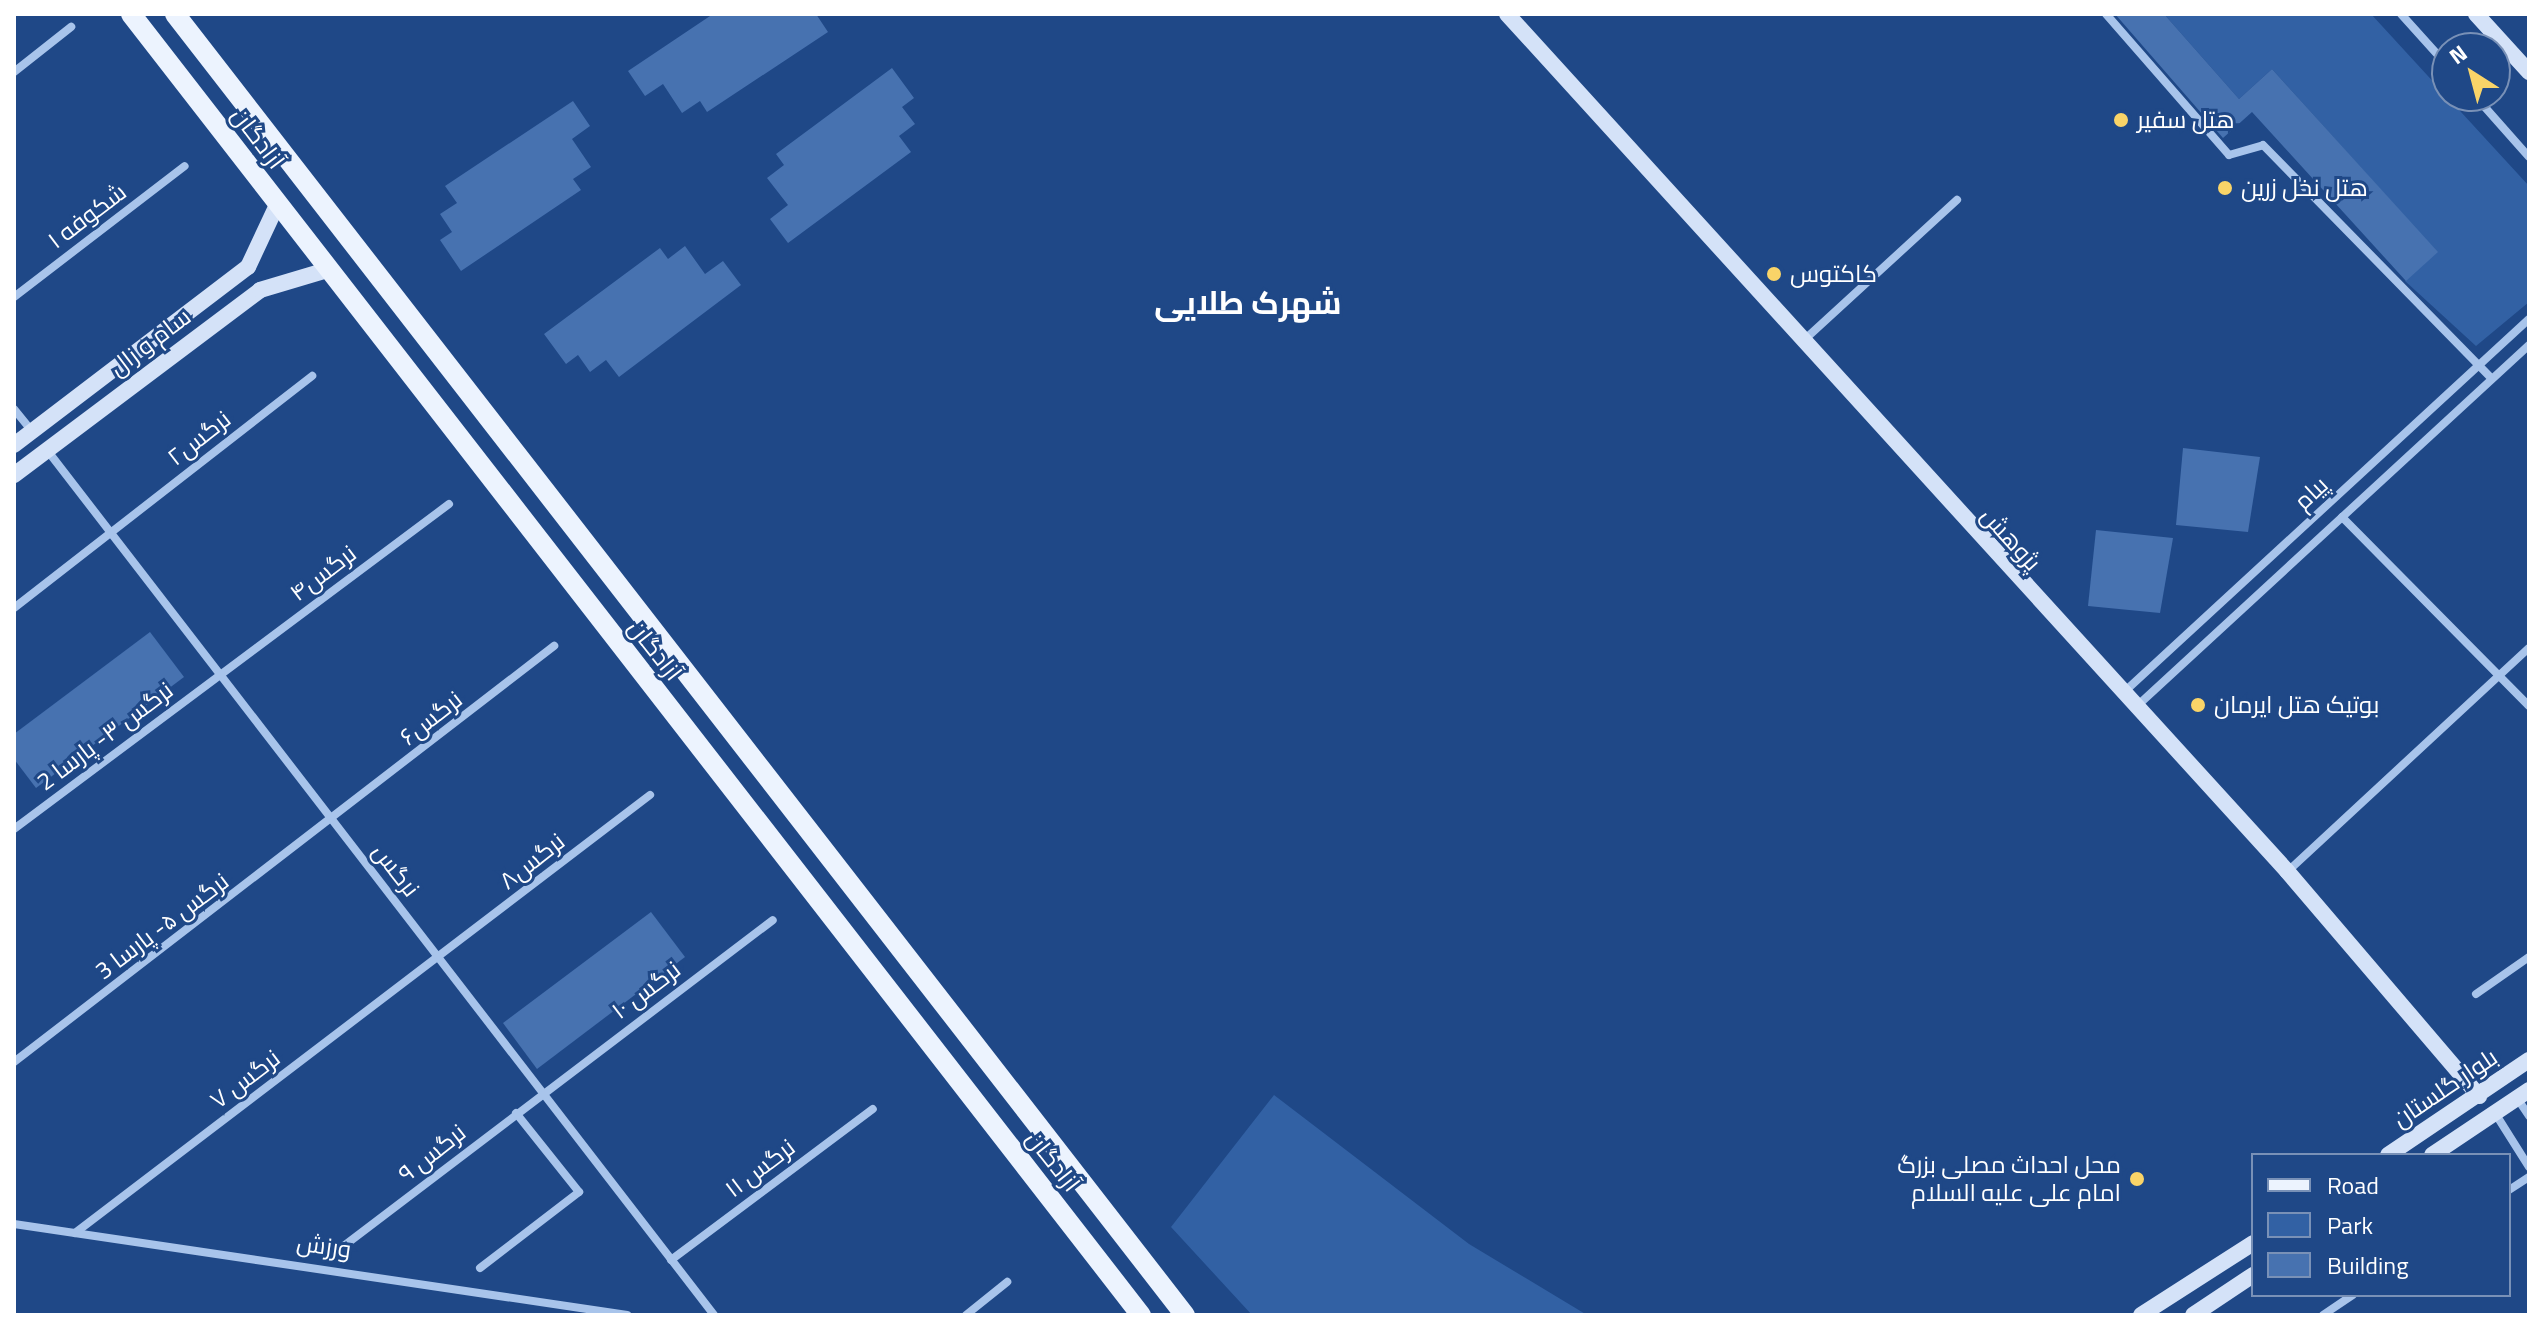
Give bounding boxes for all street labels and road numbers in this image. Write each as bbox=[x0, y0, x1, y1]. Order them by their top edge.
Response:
street label: آزادگان bbox=[225, 101, 291, 175]
street label: شکوفه ۱ bbox=[42, 177, 132, 255]
street label: سام و زال bbox=[104, 302, 196, 382]
street label: نرگس۲ bbox=[162, 404, 236, 472]
street label: پیام bbox=[2288, 470, 2334, 516]
street label: پژوهش bbox=[1975, 501, 2047, 577]
street label: نرگس۴ bbox=[284, 539, 362, 607]
street label: آزادگان bbox=[622, 614, 688, 686]
street label: نرگس ۳- پارسا 2 bbox=[31, 676, 179, 796]
street label: نرگس۶ bbox=[394, 685, 468, 751]
street label: نرگس۸ bbox=[494, 827, 570, 895]
street label: نرگس bbox=[366, 838, 426, 902]
street label: نرگس ۵- پارسا 3 bbox=[90, 867, 234, 985]
street label: نرگس ۱۰ bbox=[606, 955, 686, 1025]
street label: نرگس ۷ bbox=[204, 1043, 286, 1115]
street label: بلوار گلستان bbox=[2387, 1043, 2503, 1133]
street label: نرگس ۹ bbox=[393, 1118, 471, 1188]
street label: آزادگان bbox=[1020, 1125, 1086, 1197]
street label: نرگس ۱۱ bbox=[719, 1132, 801, 1204]
street label: ورزش bbox=[295, 1228, 353, 1264]

